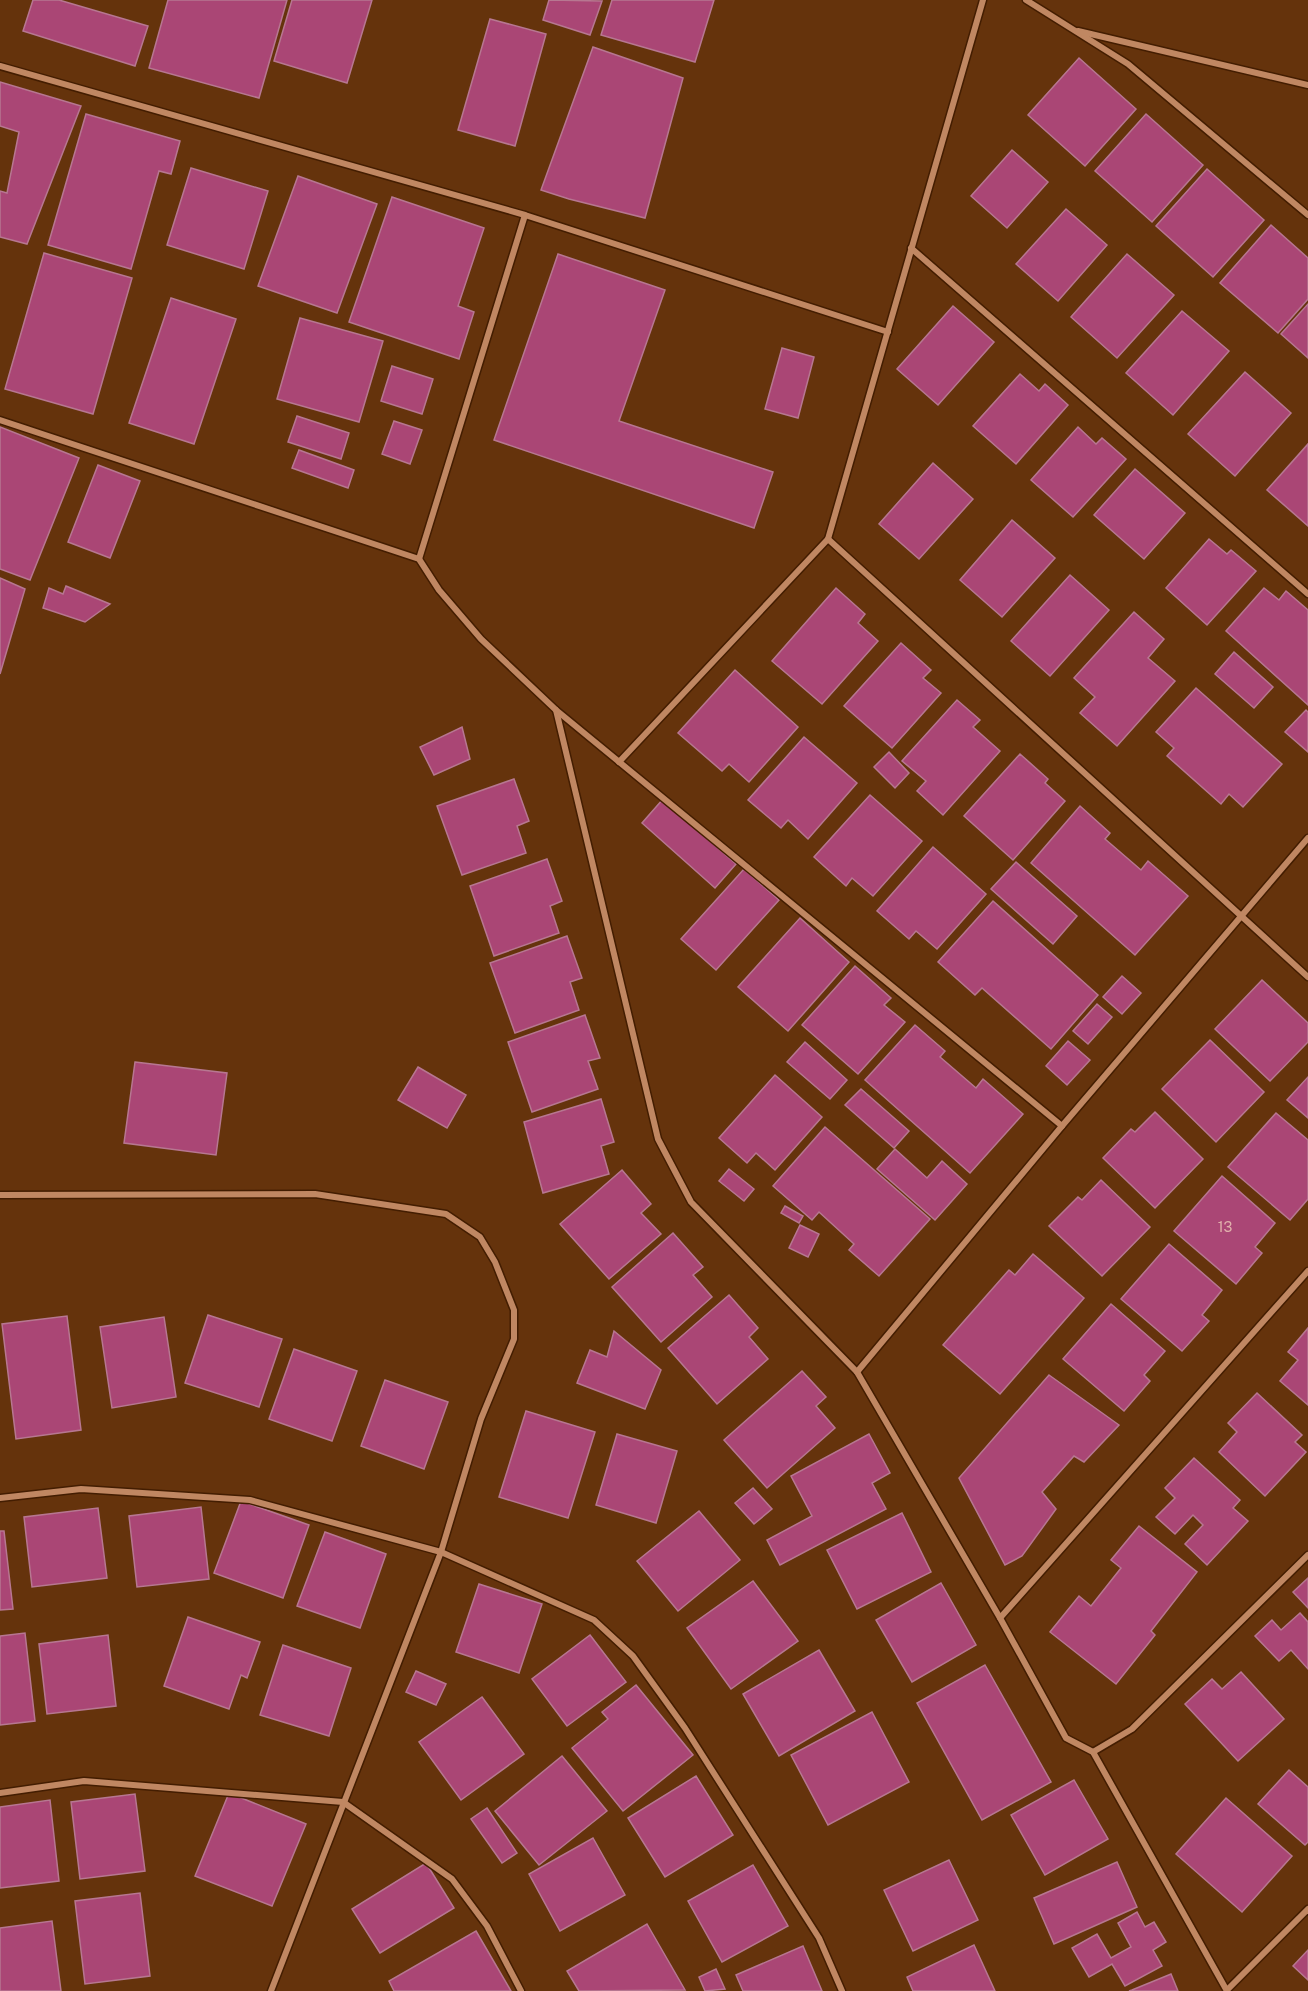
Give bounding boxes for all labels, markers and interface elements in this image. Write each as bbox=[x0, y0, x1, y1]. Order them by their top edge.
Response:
house number: 13 bbox=[1218, 1219, 1232, 1235]

